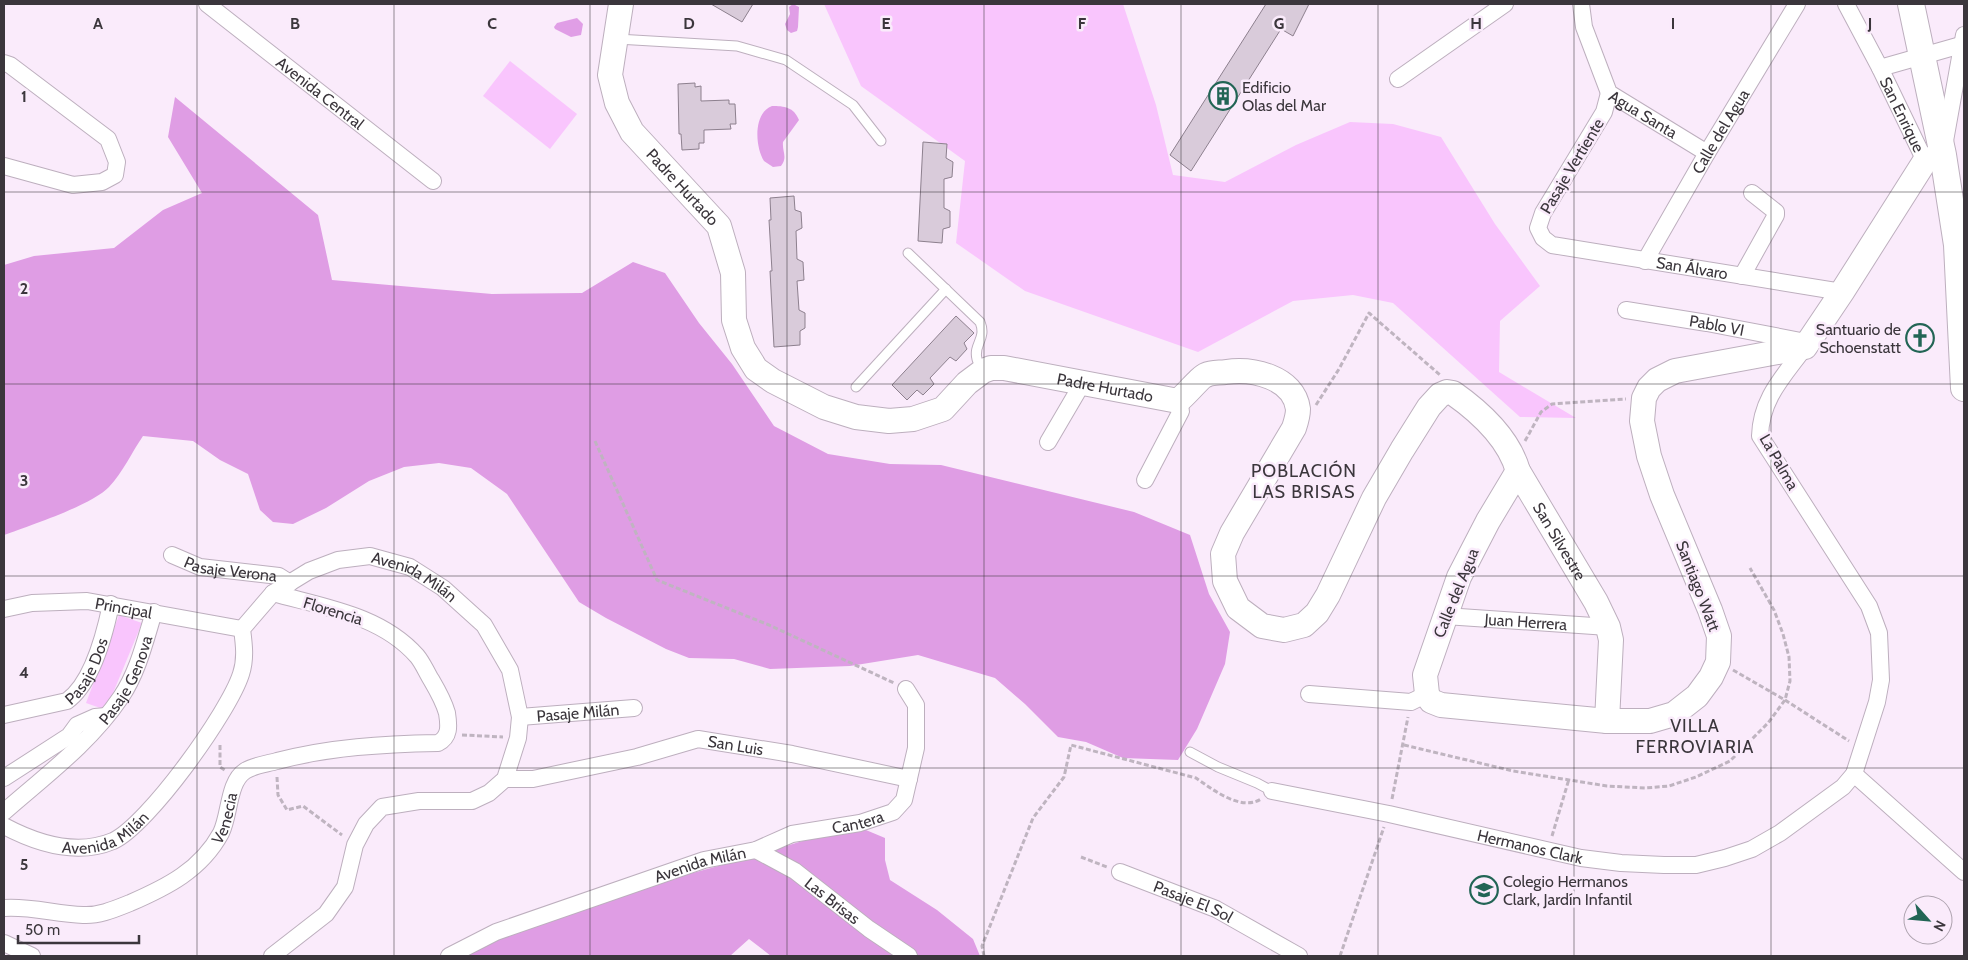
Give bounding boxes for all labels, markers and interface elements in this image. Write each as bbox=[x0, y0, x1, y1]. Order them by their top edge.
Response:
text: A bbox=[93, 14, 103, 33]
text: B bbox=[290, 14, 300, 33]
text: C bbox=[487, 14, 497, 33]
text: D bbox=[683, 14, 695, 33]
text: E bbox=[881, 14, 891, 33]
text: F bbox=[1078, 14, 1087, 33]
text: G bbox=[1274, 14, 1284, 33]
text: H bbox=[1470, 14, 1482, 33]
text: I bbox=[1671, 14, 1675, 33]
text: J bbox=[1867, 14, 1872, 33]
street label: Avenida Central bbox=[273, 53, 368, 133]
street label: San Enrique bbox=[1876, 74, 1929, 155]
place label: Edificio Olas del Mar bbox=[1242, 78, 1327, 115]
building icon: Edificio Olas del Mar bbox=[1208, 81, 1238, 111]
street label: Calle del Agua bbox=[1688, 85, 1753, 177]
street label: Agua Santa bbox=[1606, 86, 1681, 142]
text: 1 bbox=[21, 87, 27, 106]
street label: Pasaje Vertiente bbox=[1536, 115, 1608, 217]
street label: Padre Hurtado bbox=[643, 145, 723, 229]
street label: San Álvaro bbox=[1655, 253, 1729, 283]
text: 2 bbox=[20, 279, 28, 298]
street label: Pablo VI bbox=[1688, 311, 1746, 339]
place label: Santuario de Schoenstatt bbox=[1816, 320, 1902, 357]
church icon: Santuario de Schoenstatt bbox=[1905, 323, 1935, 353]
street label: Padre Hurtado bbox=[1055, 369, 1155, 406]
street label: La Palma bbox=[1755, 431, 1803, 494]
district label: POBLACIÓN LAS BRISAS bbox=[1251, 460, 1357, 503]
text: 3 bbox=[20, 471, 28, 490]
street label: San Silvestre bbox=[1529, 499, 1590, 583]
street label: Santiago Watt bbox=[1672, 538, 1724, 635]
street label: Calle del Agua bbox=[1429, 545, 1483, 641]
street label: Avenida Milán bbox=[369, 547, 461, 606]
street label: Pasaje Verona bbox=[181, 552, 278, 585]
street label: Principal bbox=[94, 593, 154, 622]
street label: Florencia bbox=[301, 593, 365, 629]
street label: Juan Herrera bbox=[1483, 609, 1568, 634]
street label: Pasaje Genova bbox=[95, 633, 156, 728]
street label: Pasaje Dos bbox=[61, 635, 112, 708]
text: 4 bbox=[19, 663, 29, 682]
street label: Pasaje Milán bbox=[536, 700, 620, 725]
district label: VILLA FERROVIARIA bbox=[1636, 715, 1754, 758]
street label: San Luis bbox=[707, 731, 765, 759]
street label: Venecia bbox=[207, 790, 241, 847]
street label: Cantera bbox=[830, 806, 886, 837]
street label: Avenida Milán bbox=[61, 807, 152, 857]
street label: Hermanos Clark bbox=[1476, 825, 1585, 868]
street label: Avenida Milán bbox=[652, 843, 747, 886]
text: 5 bbox=[20, 855, 28, 874]
place label: Colegio Hermanos Clark, Jardín Infantil bbox=[1503, 872, 1632, 909]
street label: Las Brisas bbox=[801, 873, 864, 928]
school or university icon: Colegio Hermanos Clark, Jardín Infantil bbox=[1469, 875, 1499, 905]
street label: Pasaje El Sol bbox=[1151, 876, 1237, 926]
north arrow bbox=[1903, 895, 1953, 945]
scale bar bbox=[18, 912, 139, 944]
text: N bbox=[1929, 917, 1950, 934]
text: 50 m bbox=[25, 921, 60, 939]

